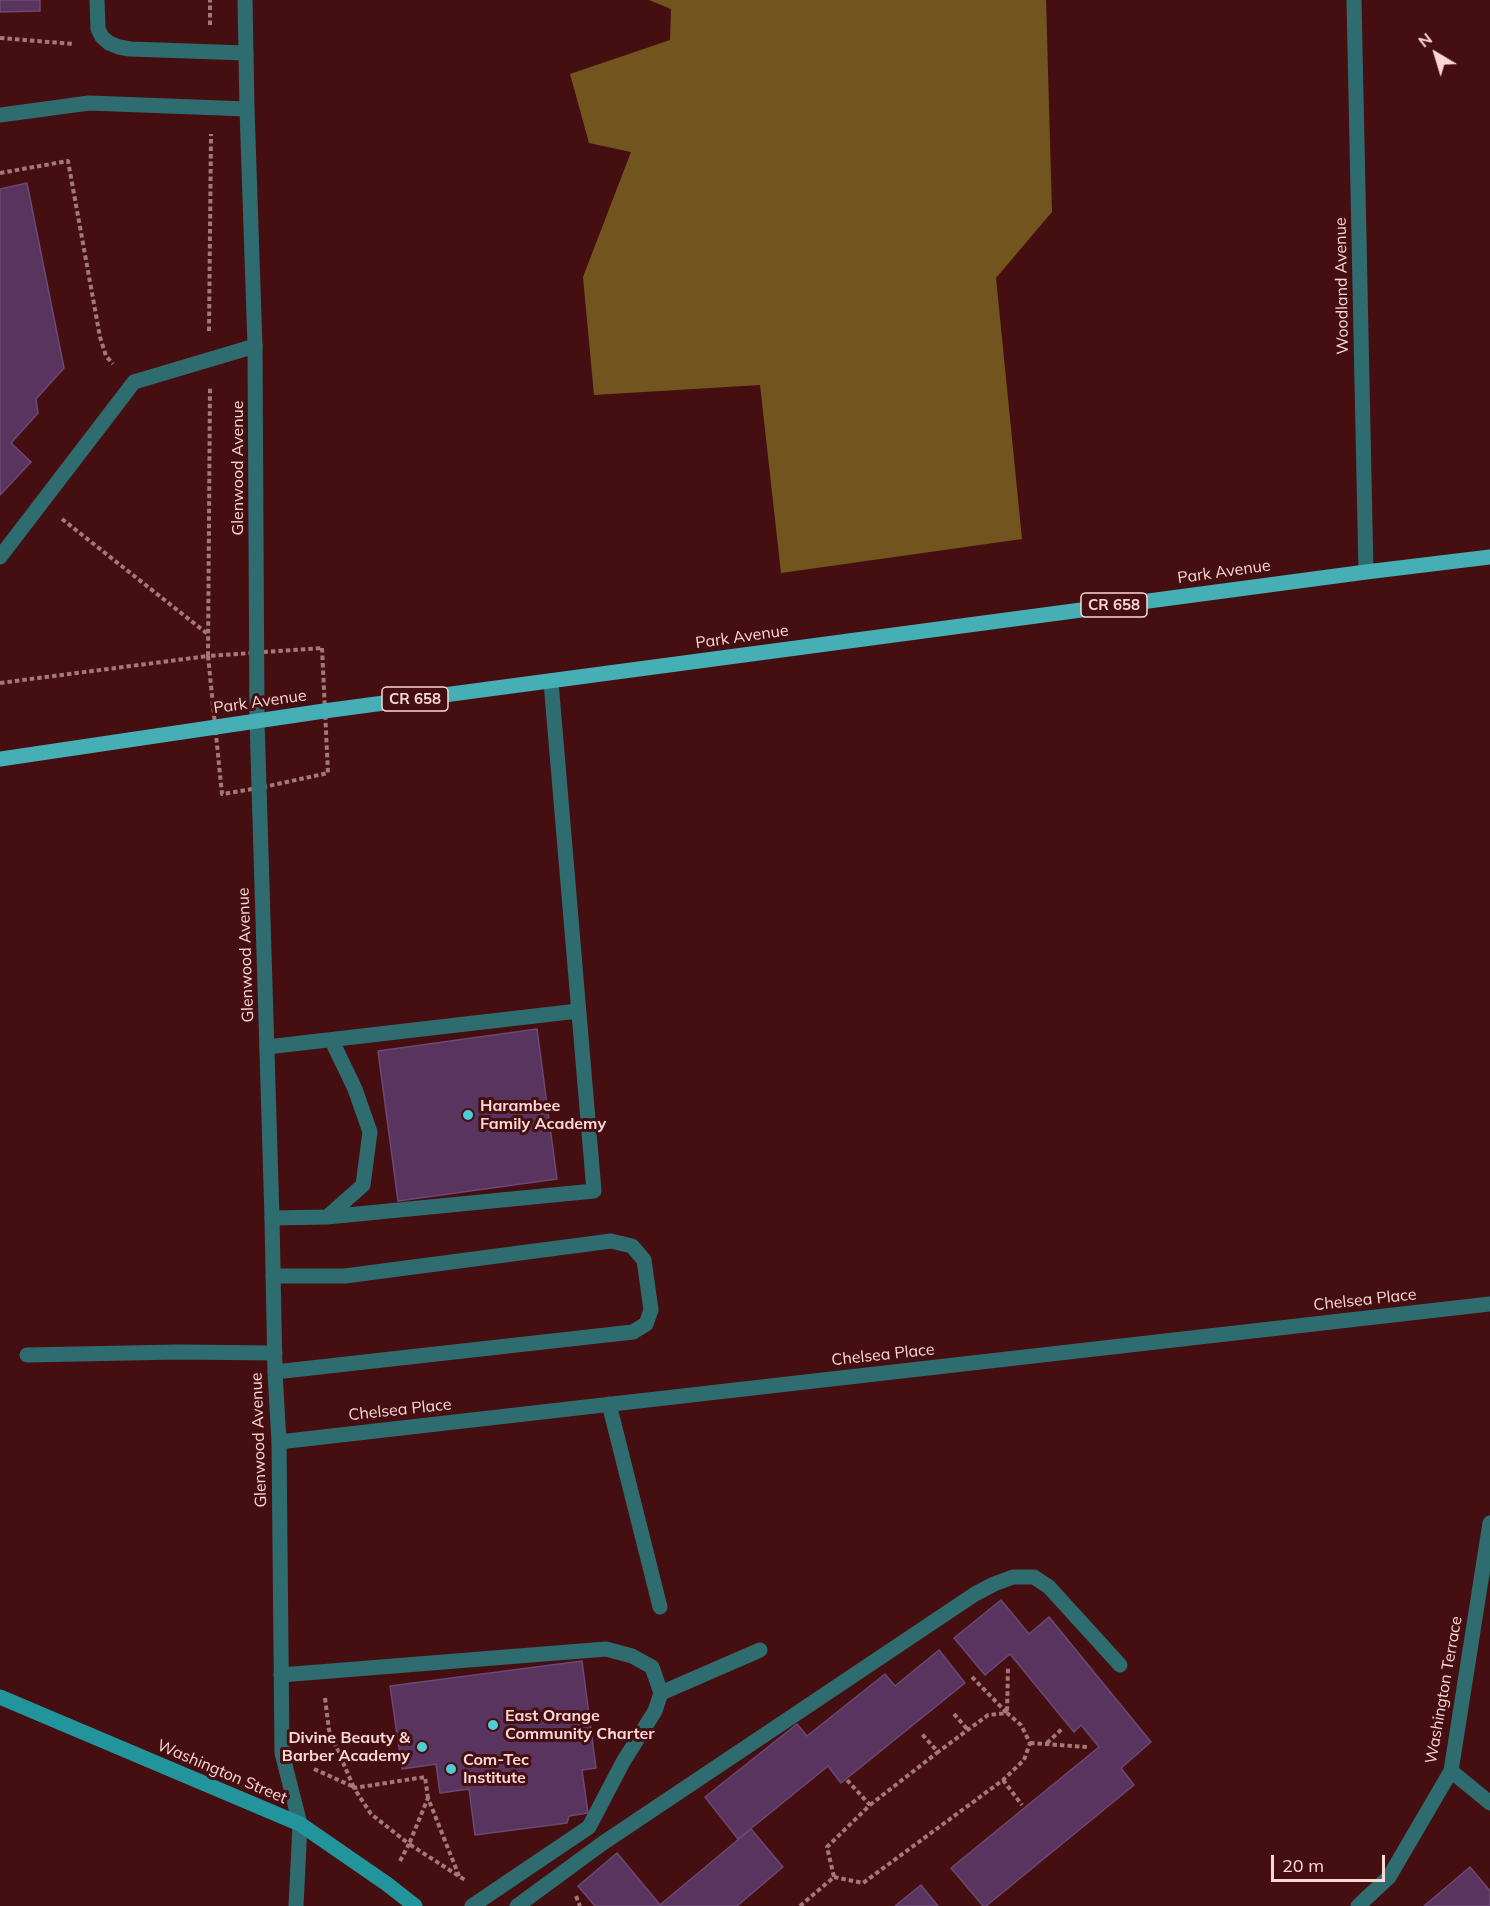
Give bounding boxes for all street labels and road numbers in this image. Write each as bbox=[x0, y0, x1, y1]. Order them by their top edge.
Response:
street label: Woodland Avenue bbox=[1331, 217, 1353, 355]
street label: Glenwood Avenue bbox=[228, 400, 248, 536]
street label: Park Avenue bbox=[1176, 556, 1272, 588]
road number: CR 658 bbox=[1081, 593, 1147, 617]
street label: Park Avenue bbox=[694, 621, 790, 653]
street label: Park Avenue bbox=[212, 686, 308, 718]
road number: CR 658 bbox=[382, 687, 448, 711]
street label: Glenwood Avenue bbox=[234, 887, 258, 1023]
street label: Chelsea Place bbox=[1313, 1285, 1417, 1315]
street label: Chelsea Place bbox=[831, 1340, 935, 1370]
street label: Glenwood Avenue bbox=[247, 1372, 271, 1508]
street label: Chelsea Place bbox=[348, 1395, 452, 1425]
street label: Washington Terrace bbox=[1422, 1615, 1466, 1765]
street label: Washington Street bbox=[154, 1736, 290, 1808]

